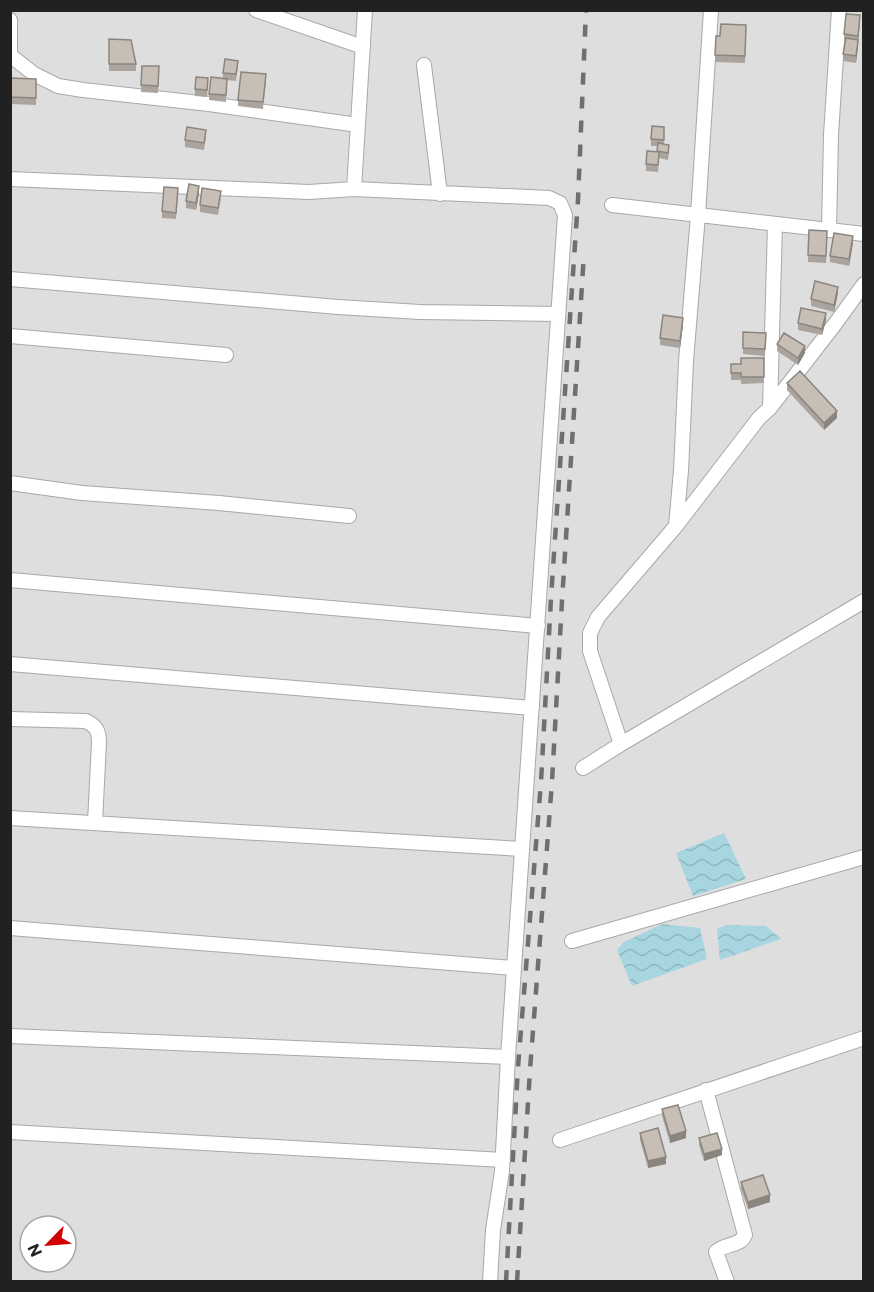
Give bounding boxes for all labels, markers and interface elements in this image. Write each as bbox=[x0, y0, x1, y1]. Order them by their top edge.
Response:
north arrow bbox=[18, 1214, 78, 1274]
text: N bbox=[23, 1241, 45, 1260]

